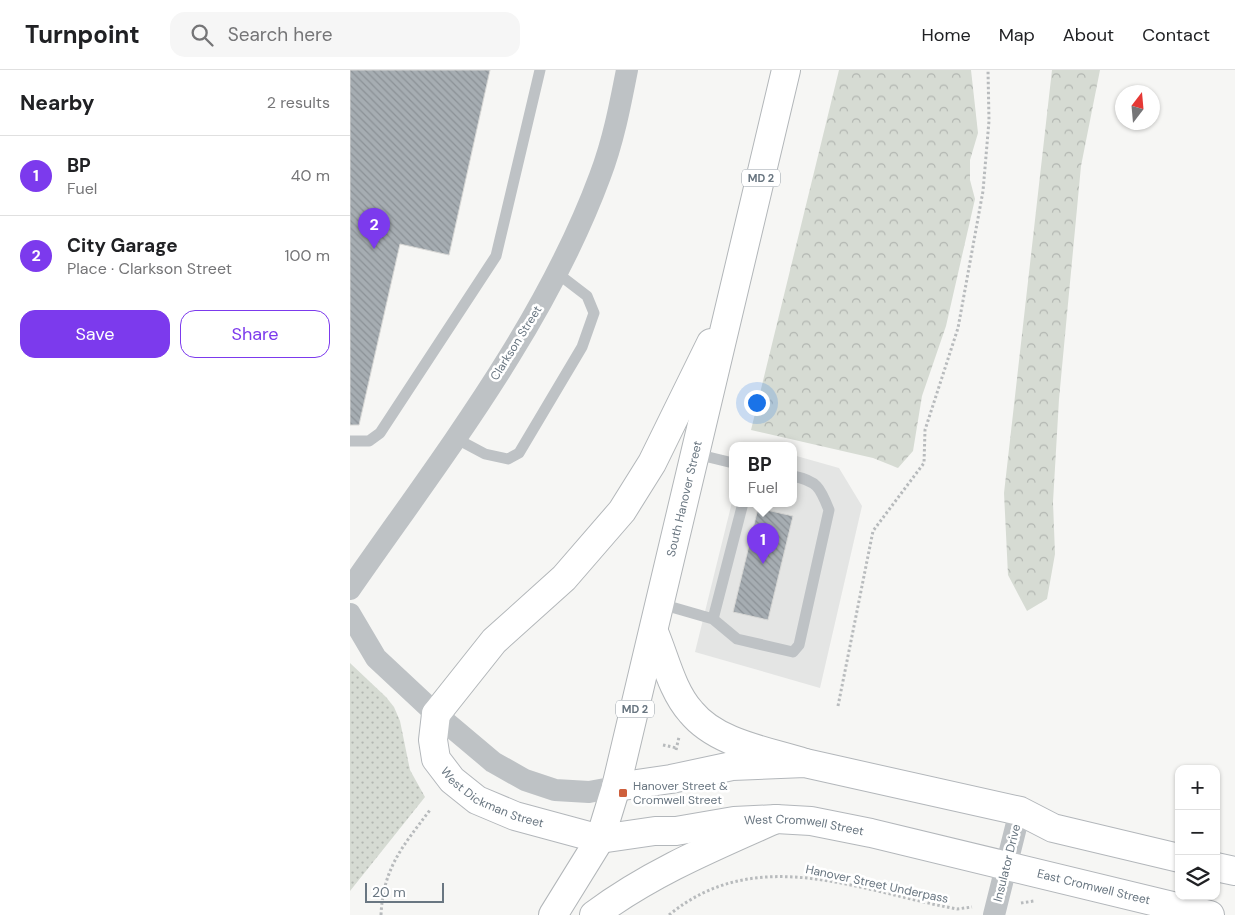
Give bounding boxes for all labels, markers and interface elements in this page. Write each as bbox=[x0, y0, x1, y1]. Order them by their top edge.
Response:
search box bbox=[170, 12, 520, 57]
text: Turnpoint bbox=[25, 19, 140, 50]
icon: search bbox=[188, 21, 216, 49]
text: Search here bbox=[228, 22, 333, 47]
text: Home bbox=[921, 23, 971, 47]
text: Map bbox=[999, 23, 1035, 47]
text: About bbox=[1063, 23, 1114, 47]
text: Contact bbox=[1142, 23, 1210, 47]
north arrow bbox=[1115, 85, 1160, 130]
text: Nearby bbox=[20, 89, 94, 117]
text: 2 results bbox=[267, 92, 330, 113]
text: BP bbox=[67, 153, 91, 178]
text: 1 bbox=[33, 165, 39, 186]
text: 40 m bbox=[291, 165, 330, 186]
road number: MD 2 bbox=[742, 170, 780, 186]
text: Fuel bbox=[67, 178, 97, 199]
pin: 2 bbox=[358, 208, 390, 249]
text: City Garage bbox=[67, 233, 178, 258]
text: 2 bbox=[31, 245, 41, 266]
text: 100 m bbox=[285, 245, 330, 266]
text: Place · Clarkson Street bbox=[67, 258, 232, 279]
street label: Clarkson Street bbox=[487, 302, 546, 383]
button: Save bbox=[20, 310, 170, 358]
button: Share bbox=[180, 310, 330, 358]
your location bbox=[744, 390, 770, 416]
street label: South Hanover Street bbox=[663, 439, 706, 558]
popup bbox=[729, 442, 797, 507]
text: BP bbox=[748, 452, 772, 477]
text: Fuel bbox=[748, 477, 778, 498]
pin: 1 bbox=[747, 523, 779, 564]
road number: MD 2 bbox=[616, 700, 654, 718]
street label: West Dickman Street bbox=[437, 764, 546, 831]
map controls bbox=[1175, 765, 1220, 900]
button: + bbox=[1175, 765, 1220, 810]
place label: Hanover Street & Cromwell Street bbox=[633, 778, 728, 808]
marker: Hanover Street & Cromwell Street bbox=[617, 787, 629, 799]
button: − bbox=[1175, 810, 1220, 855]
street label: West Cromwell Street bbox=[744, 811, 865, 839]
street label: Insulator Drive bbox=[990, 822, 1024, 903]
button: layers bbox=[1175, 855, 1220, 900]
street label: Hanover Street Underpass bbox=[804, 861, 950, 907]
street label: East Cromwell Street bbox=[1035, 865, 1152, 908]
scale bar bbox=[365, 880, 444, 903]
text: 20 m bbox=[372, 883, 406, 901]

